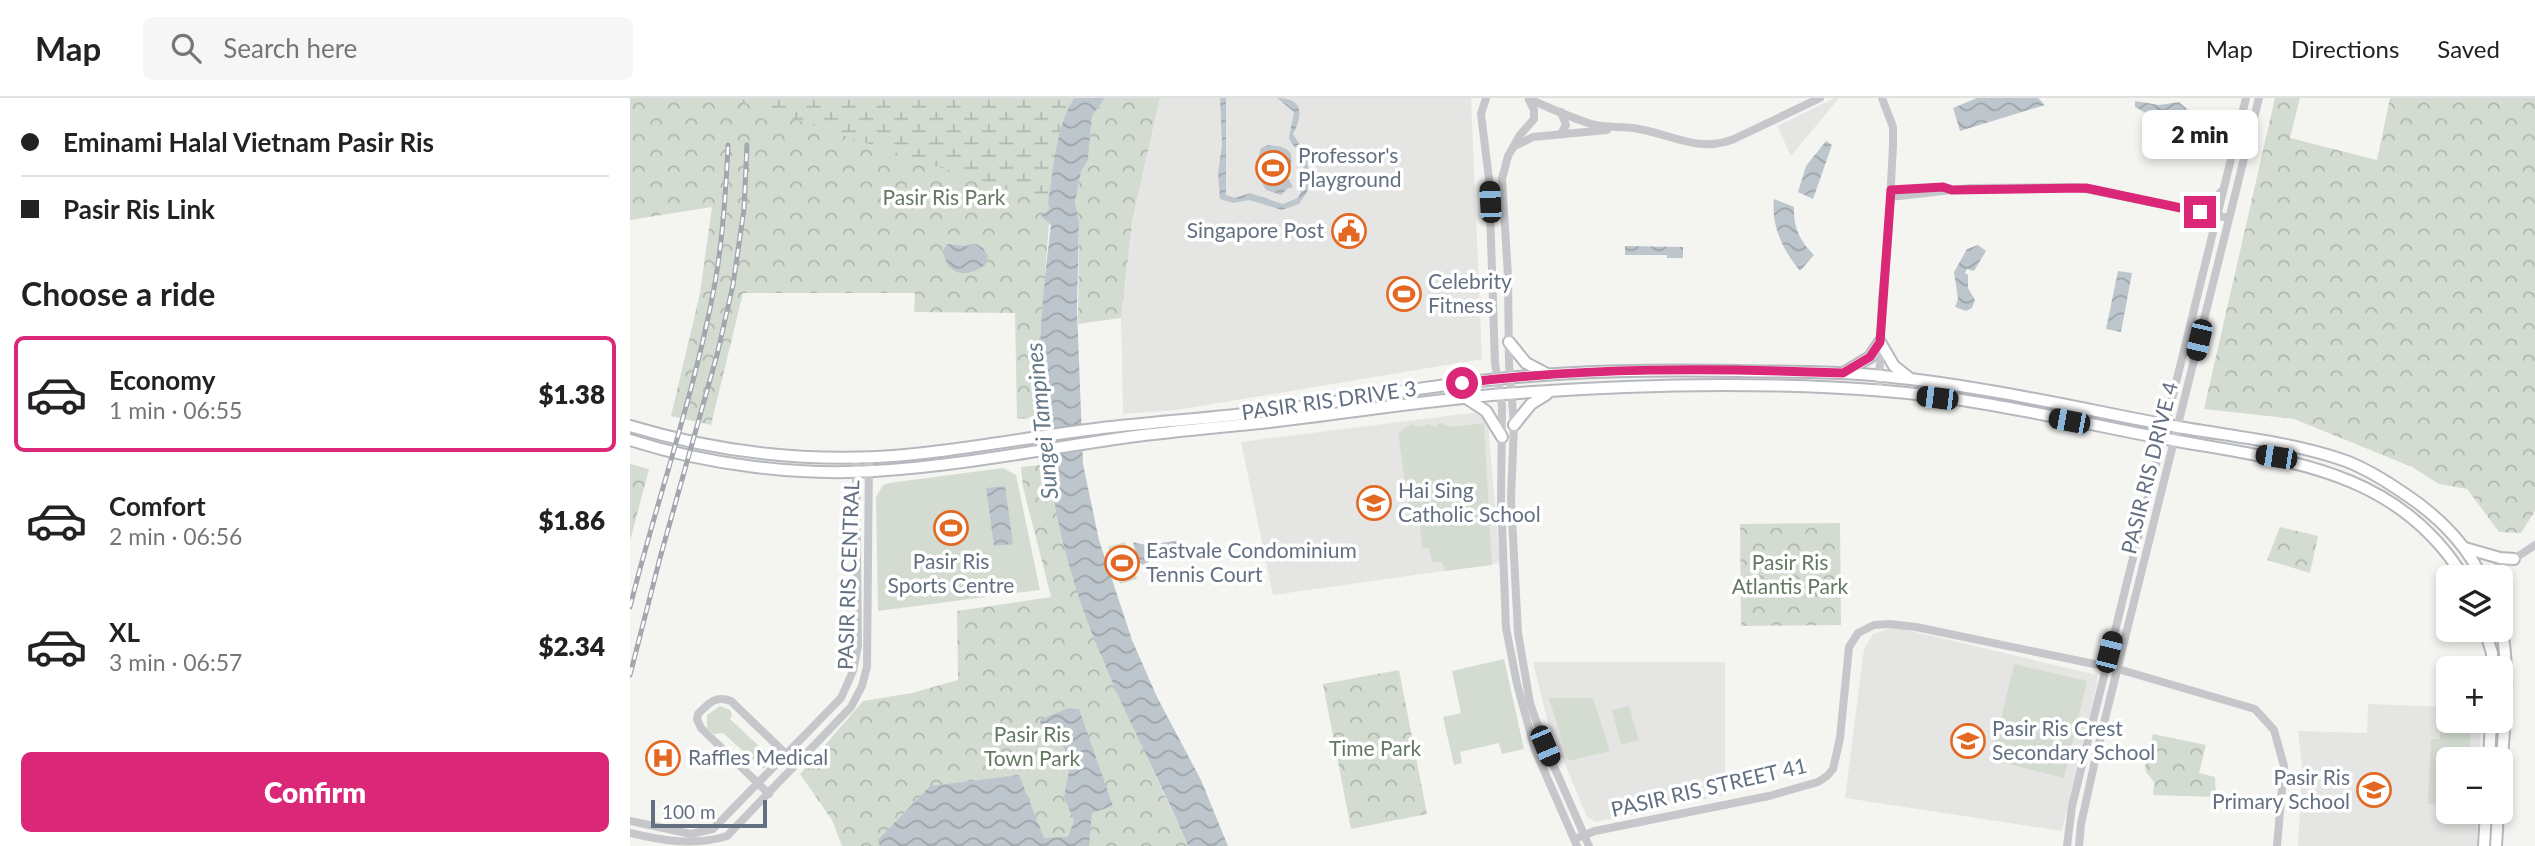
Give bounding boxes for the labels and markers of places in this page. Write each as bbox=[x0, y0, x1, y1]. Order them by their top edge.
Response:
place label: Professor's Playground bbox=[1298, 142, 1402, 191]
sports icon: Professor's Playground bbox=[1254, 149, 1292, 187]
public building icon: Singapore Post bbox=[1330, 212, 1368, 250]
place label: Singapore Post bbox=[1187, 217, 1324, 242]
place label: Celebrity Fitness bbox=[1428, 268, 1512, 317]
sports icon: Celebrity Fitness bbox=[1385, 275, 1423, 313]
place label: Hai Sing Catholic School bbox=[1398, 477, 1541, 526]
school or university icon: Hai Sing Catholic School bbox=[1355, 484, 1393, 522]
sports icon: Pasir Ris Sports Centre bbox=[932, 509, 970, 547]
place label: Eastvale Condominium Tennis Court bbox=[1146, 537, 1357, 586]
sports icon: Eastvale Condominium Tennis Court bbox=[1103, 544, 1141, 582]
place label: Pasir Ris Sports Centre bbox=[888, 548, 1014, 597]
place label: Pasir Ris Crest Secondary School bbox=[1992, 715, 2155, 764]
school or university icon: Pasir Ris Crest Secondary School bbox=[1949, 722, 1987, 760]
hospital icon: Raffles Medical bbox=[644, 739, 682, 777]
place label: Raffles Medical bbox=[688, 744, 828, 769]
place label: Pasir Ris Primary School bbox=[2212, 764, 2350, 813]
school or university icon: Pasir Ris Primary School bbox=[2355, 771, 2393, 809]

